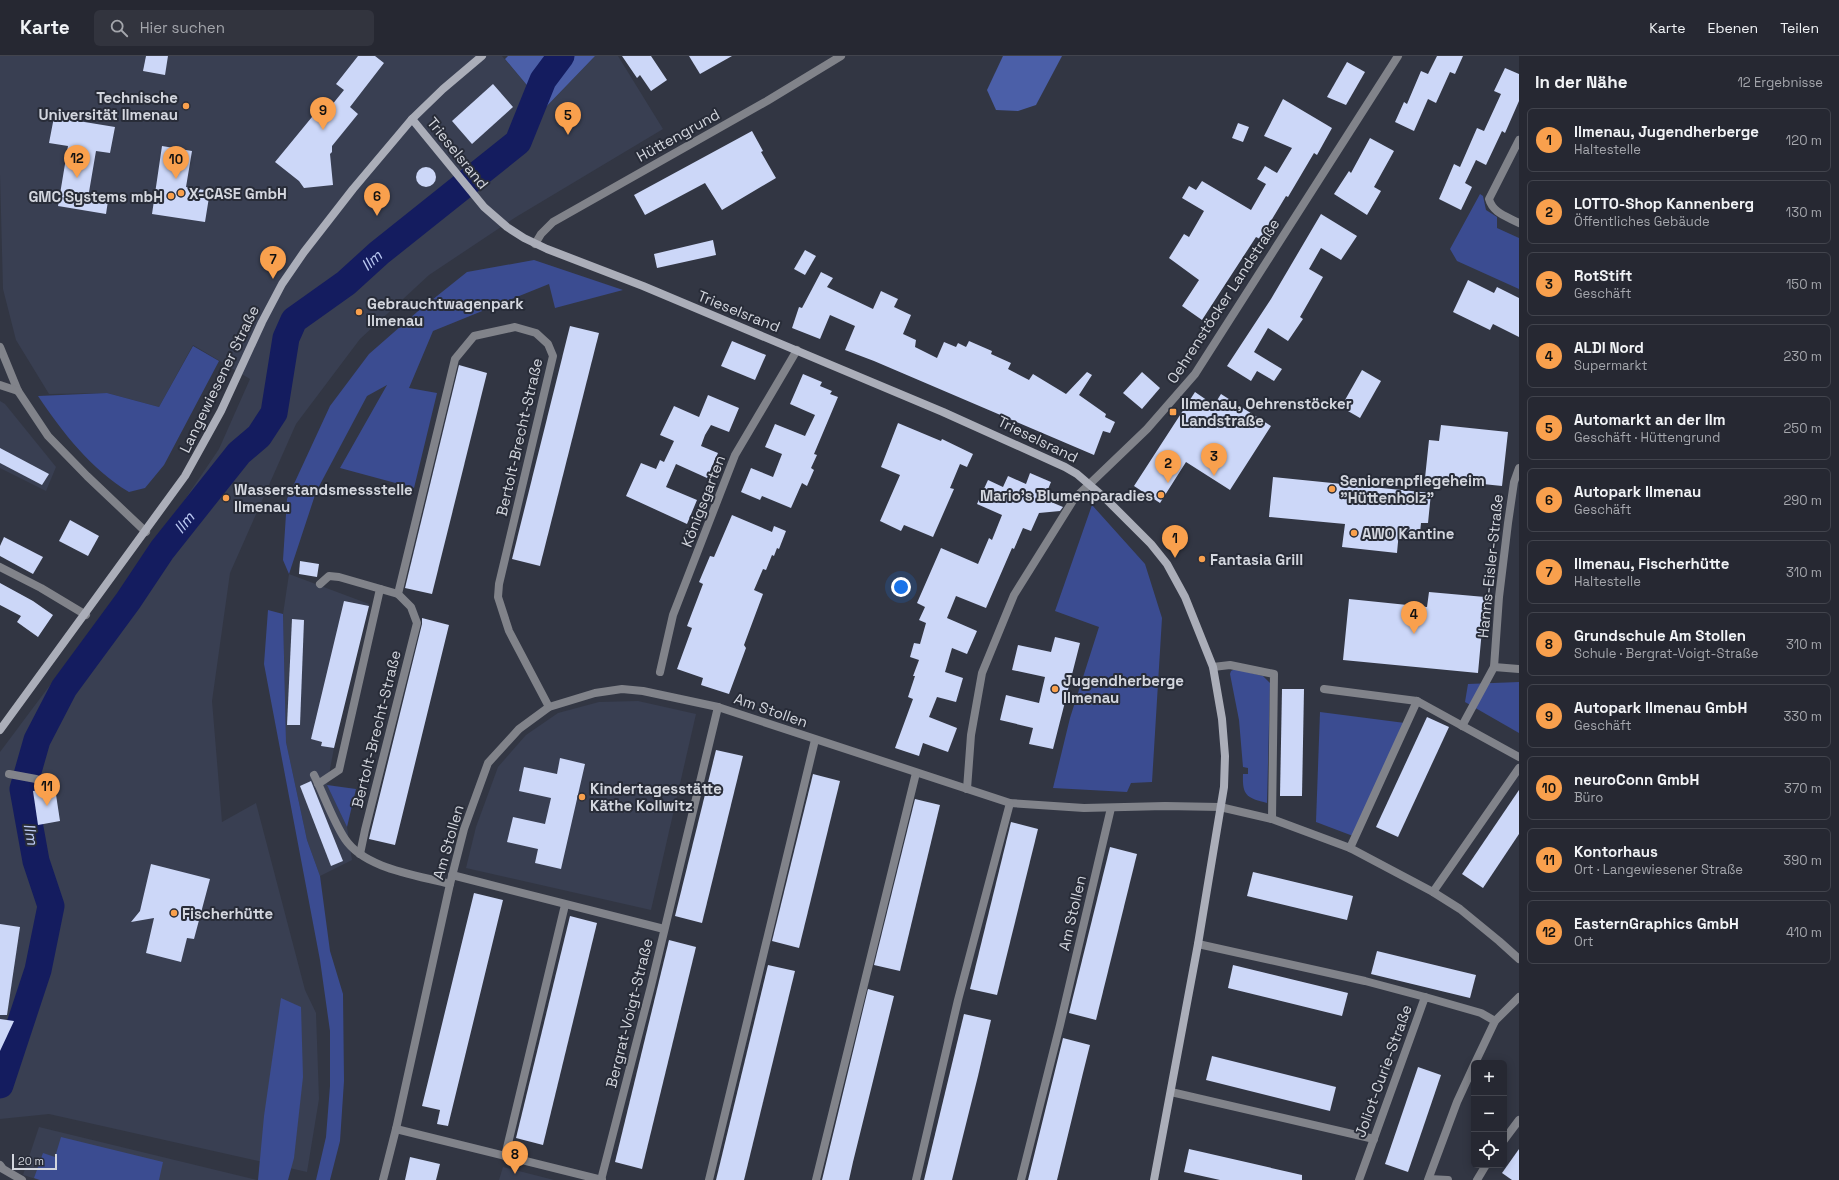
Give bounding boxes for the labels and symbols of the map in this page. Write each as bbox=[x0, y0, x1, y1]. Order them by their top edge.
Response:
place label: Technische Universität Ilmenau bbox=[38, 88, 178, 124]
pin: 9 bbox=[310, 97, 336, 130]
marker: Technische Universität Ilmenau bbox=[181, 101, 191, 111]
pin: 5 bbox=[555, 102, 581, 135]
street label: Hüttengrund bbox=[633, 104, 723, 166]
street label: Trieselsrand bbox=[423, 113, 493, 193]
pin: 12 bbox=[64, 145, 90, 178]
pin: 10 bbox=[163, 146, 189, 179]
pin: 6 bbox=[364, 183, 390, 216]
place label: X-CASE GmbH bbox=[189, 184, 287, 203]
place label: GMC Systems mbH bbox=[28, 187, 163, 206]
marker: X-CASE GmbH bbox=[176, 188, 186, 198]
marker: GMC Systems mbH bbox=[166, 191, 176, 201]
street label: Oehrenstöcker Landstraße bbox=[1163, 215, 1284, 387]
water label: Ilm bbox=[356, 244, 387, 275]
pin: 7 bbox=[260, 246, 286, 279]
street label: Trieselsrand bbox=[695, 286, 783, 336]
place label: Gebrauchtwagenpark Ilmenau bbox=[367, 294, 524, 330]
street label: Langewiesener Straße bbox=[175, 302, 263, 456]
marker: Gebrauchtwagenpark Ilmenau bbox=[354, 307, 364, 317]
street label: Bertolt-Brecht-Straße bbox=[492, 356, 546, 518]
place label: Ilmenau, Oehrenstöcker Landstraße bbox=[1181, 394, 1352, 430]
marker: Ilmenau, Oehrenstöcker Landstraße bbox=[1168, 407, 1178, 417]
street label: Trieselsrand bbox=[995, 411, 1081, 467]
pin: 3 bbox=[1201, 443, 1227, 476]
pin: 2 bbox=[1155, 450, 1181, 483]
street label: Königsgarten bbox=[677, 452, 729, 550]
place label: Seniorenpflegeheim "Hüttenholz" bbox=[1340, 471, 1485, 507]
place label: Wasserstandsmessstelle Ilmenau bbox=[234, 480, 413, 516]
marker: Seniorenpflegeheim "Hüttenholz" bbox=[1327, 484, 1337, 494]
place label: Mario's Blumenparadies bbox=[980, 486, 1153, 505]
marker: Mario's Blumenparadies bbox=[1156, 490, 1166, 500]
marker: Wasserstandsmessstelle Ilmenau bbox=[221, 493, 231, 503]
street label: Hanns-Eisler-Straße bbox=[1473, 493, 1507, 639]
water label: Ilm bbox=[169, 507, 200, 537]
place label: AWO Kantine bbox=[1362, 524, 1455, 543]
pin: 1 bbox=[1162, 525, 1188, 558]
marker: AWO Kantine bbox=[1349, 528, 1359, 538]
place label: Fantasia Grill bbox=[1210, 550, 1303, 569]
marker: Fantasia Grill bbox=[1197, 554, 1207, 564]
your location bbox=[891, 577, 911, 597]
pin: 4 bbox=[1401, 601, 1427, 634]
street label: Bertolt-Brecht-Straße bbox=[347, 648, 405, 810]
place label: Jugendherberge Ilmenau bbox=[1063, 671, 1184, 707]
marker: Jugendherberge Ilmenau bbox=[1050, 684, 1060, 694]
street label: Am Stollen bbox=[732, 689, 810, 731]
pin: 11 bbox=[34, 773, 60, 806]
place label: Kindertagesstätte Käthe Kollwitz bbox=[590, 779, 722, 815]
marker: Kindertagesstätte Käthe Kollwitz bbox=[577, 792, 587, 802]
street label: Am Stollen bbox=[428, 803, 468, 881]
water label: Ilm bbox=[19, 821, 44, 848]
street label: Am Stollen bbox=[1054, 873, 1090, 953]
place label: Fischerhütte bbox=[182, 904, 274, 923]
marker: Fischerhütte bbox=[169, 908, 179, 918]
street label: Bergrat-Voigt-Straße bbox=[601, 936, 657, 1090]
street label: Joliot-Curie-Straße bbox=[1350, 1002, 1416, 1140]
pin: 8 bbox=[502, 1141, 528, 1174]
scale bar bbox=[12, 1152, 57, 1171]

